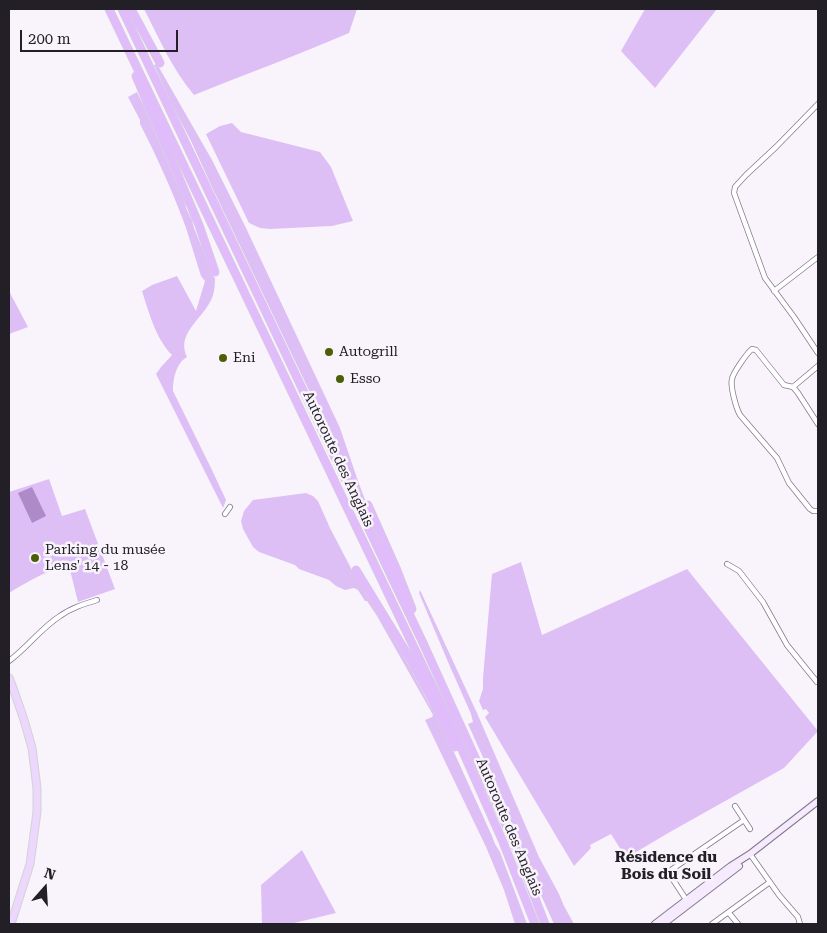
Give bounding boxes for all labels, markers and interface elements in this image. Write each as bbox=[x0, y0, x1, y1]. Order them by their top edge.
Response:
scale bar bbox=[22, 20, 180, 52]
text: 200 m bbox=[28, 30, 71, 48]
place label: Autogrill bbox=[339, 344, 398, 360]
marker: Autogrill bbox=[323, 346, 335, 358]
place label: Eni bbox=[233, 350, 255, 366]
marker: Eni bbox=[217, 352, 229, 364]
place label: Esso bbox=[350, 371, 381, 387]
marker: Esso bbox=[334, 373, 346, 385]
street label: Autoroute des Anglais bbox=[299, 388, 377, 530]
place label: Parking du musée Lens' 14 - 18 bbox=[45, 542, 165, 574]
marker: Parking du musée Lens' 14 - 18 bbox=[29, 552, 41, 564]
street label: Autoroute des Anglais bbox=[472, 756, 546, 898]
district label: Résidence du Bois du Soil bbox=[615, 849, 717, 884]
north arrow bbox=[20, 863, 70, 913]
text: N bbox=[42, 864, 58, 883]

